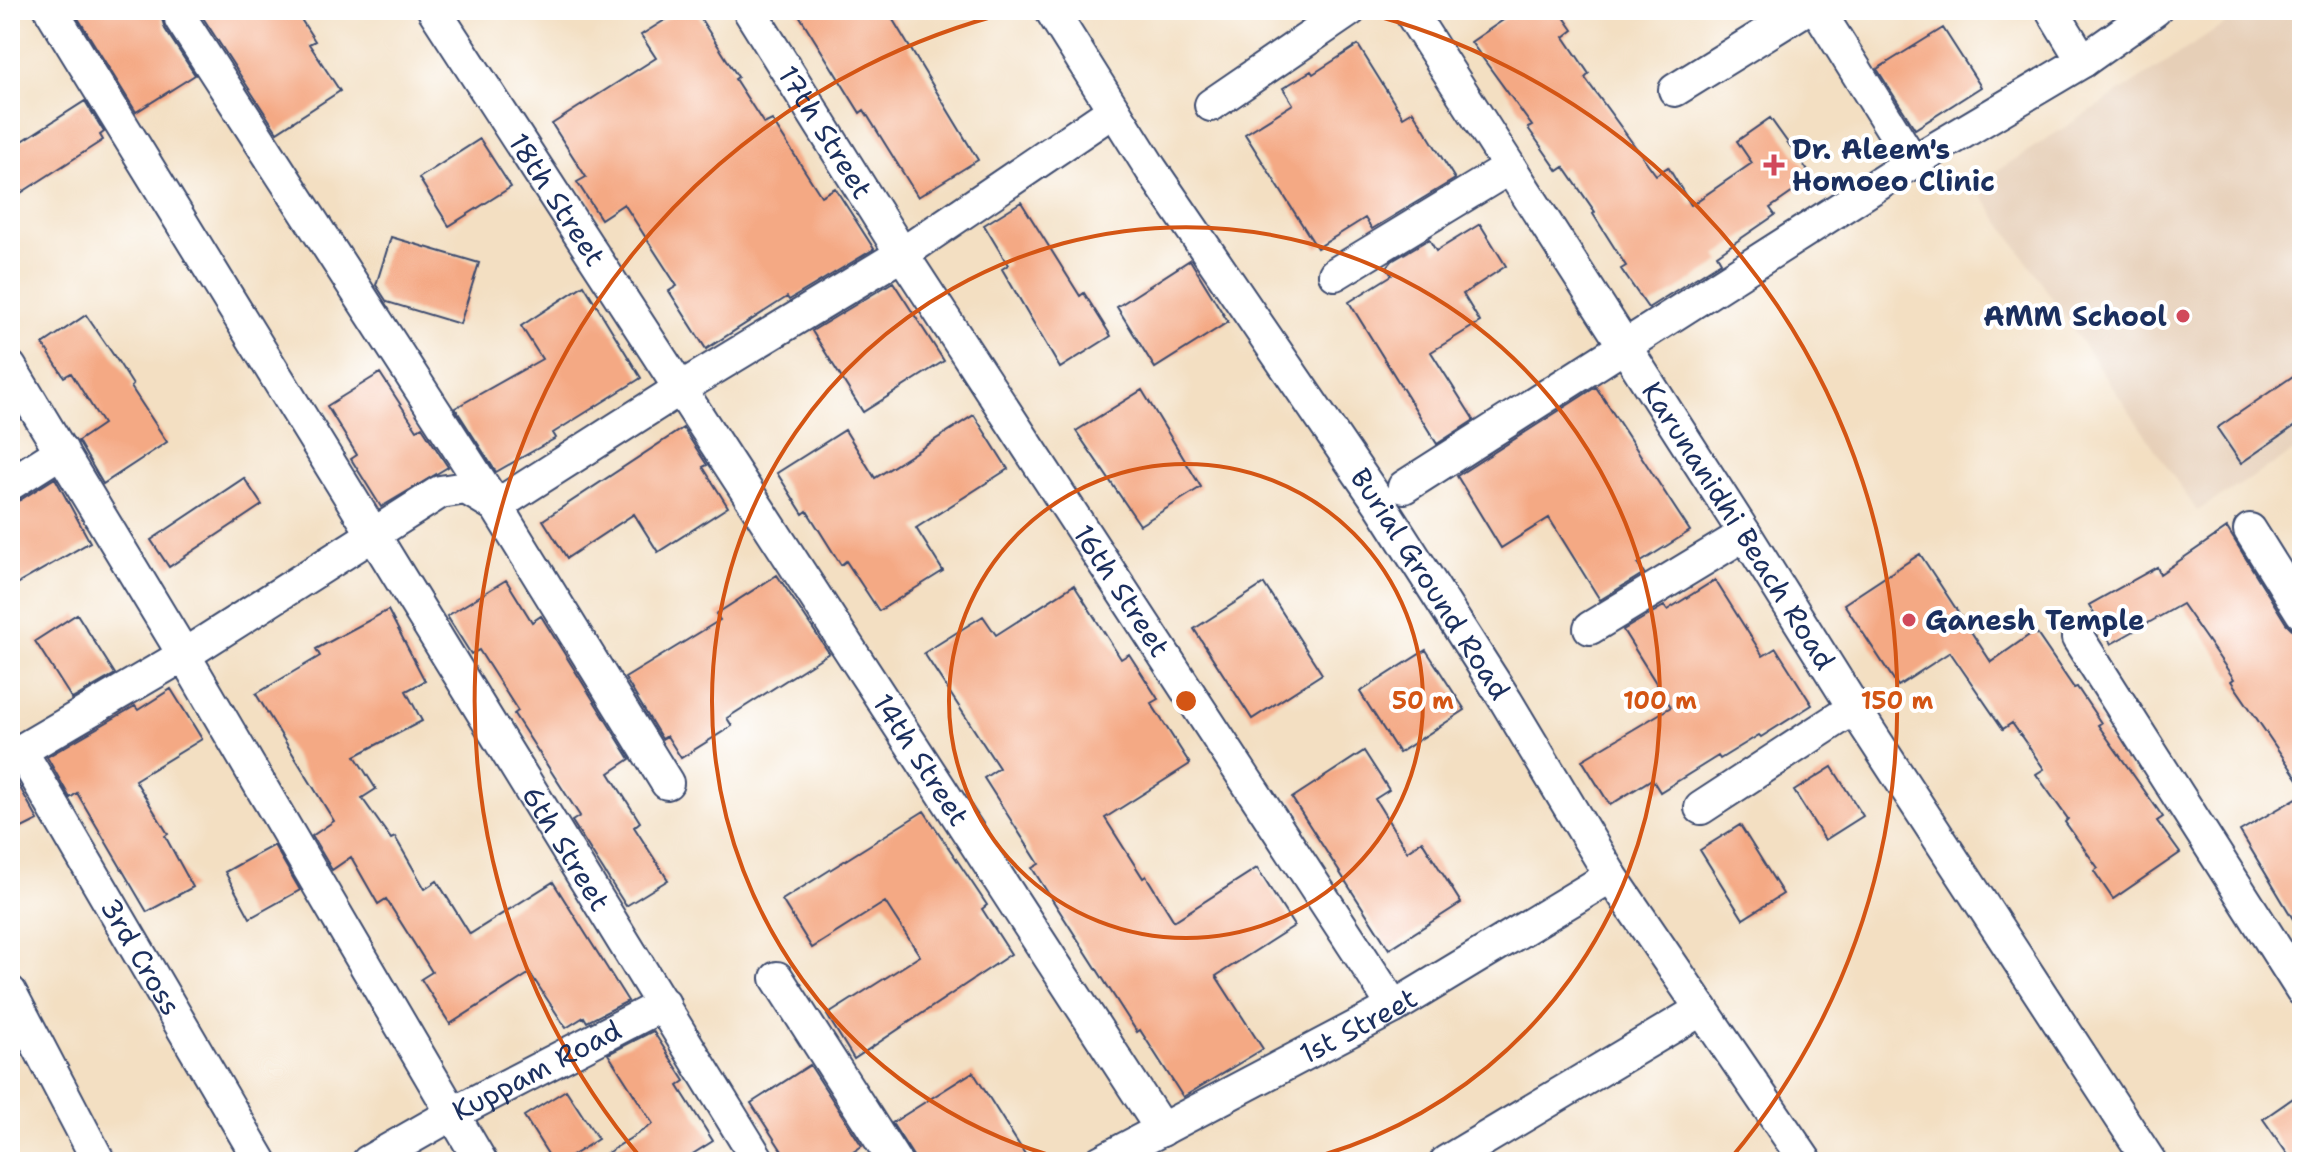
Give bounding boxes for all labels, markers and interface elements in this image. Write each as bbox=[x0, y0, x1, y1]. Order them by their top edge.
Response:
street label: 17th Street bbox=[769, 58, 882, 206]
street label: 18th Street bbox=[500, 126, 614, 273]
place label: Dr. Aleem's Homoeo Clinic bbox=[1792, 130, 1995, 200]
marker: Dr. Aleem's Homoeo Clinic bbox=[1763, 154, 1785, 176]
place label: AMM School bbox=[1983, 297, 2167, 335]
marker: AMM School bbox=[2174, 307, 2192, 325]
street label: Karunanidhi Beach Road bbox=[1633, 374, 1844, 677]
street label: Burial Ground Road bbox=[1342, 460, 1519, 707]
street label: 16th Street bbox=[1065, 517, 1179, 664]
place label: Ganesh Temple bbox=[1925, 601, 2145, 639]
marker: Ganesh Temple bbox=[1900, 611, 1918, 629]
text: 50 m bbox=[1392, 685, 1454, 717]
text: 100 m bbox=[1623, 685, 1697, 717]
text: 150 m bbox=[1861, 685, 1933, 717]
street label: 14th Street bbox=[864, 686, 978, 833]
centre of rings bbox=[1172, 687, 1200, 715]
street label: 6th Street bbox=[513, 779, 619, 918]
street label: 3rd Cross bbox=[92, 891, 190, 1022]
street label: 1st Street bbox=[1293, 978, 1424, 1073]
street label: Kuppam Road bbox=[445, 1010, 628, 1130]

